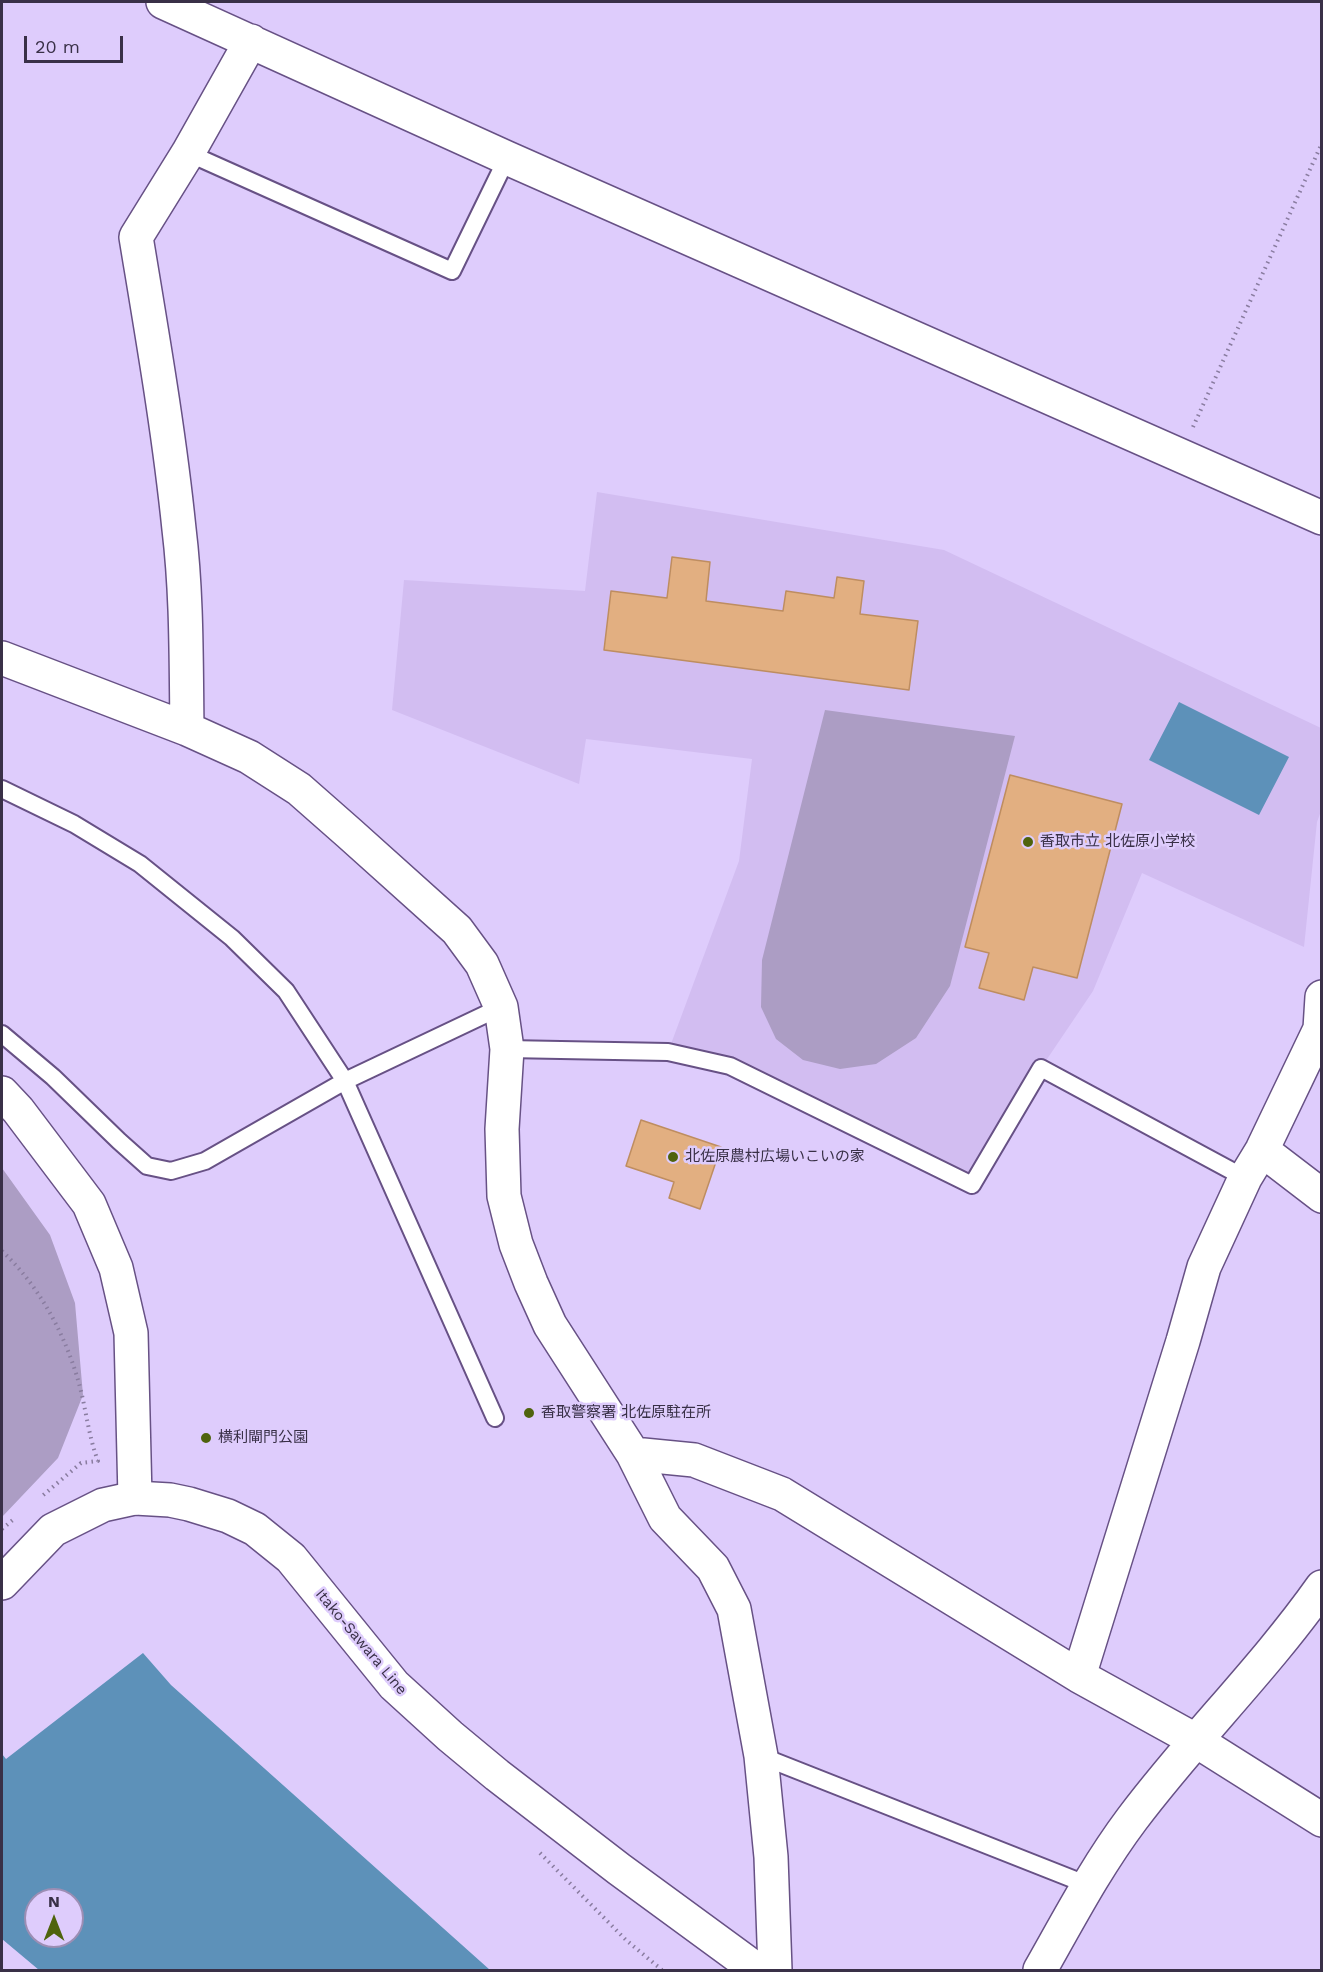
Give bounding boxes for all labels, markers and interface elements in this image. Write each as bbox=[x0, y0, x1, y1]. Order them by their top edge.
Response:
scale bar bbox=[27, 24, 126, 62]
text: 20 m bbox=[35, 36, 80, 57]
place label: 香取市立 北佐原小学校 bbox=[1040, 833, 1195, 851]
marker: 香取市立 北佐原小学校 bbox=[1021, 835, 1035, 849]
place label: 北佐原農村広場いこいの家 bbox=[685, 1148, 865, 1166]
marker: 北佐原農村広場いこいの家 bbox=[666, 1150, 680, 1164]
place label: 香取警察署 北佐原駐在所 bbox=[541, 1404, 711, 1422]
marker: 香取警察署 北佐原駐在所 bbox=[522, 1406, 536, 1420]
place label: 横利閘門公園 bbox=[218, 1429, 308, 1447]
marker: 横利閘門公園 bbox=[199, 1431, 213, 1445]
street label: Itako-Sawara Line bbox=[311, 1585, 411, 1699]
north arrow bbox=[24, 1888, 84, 1948]
text: N bbox=[48, 1892, 60, 1911]

